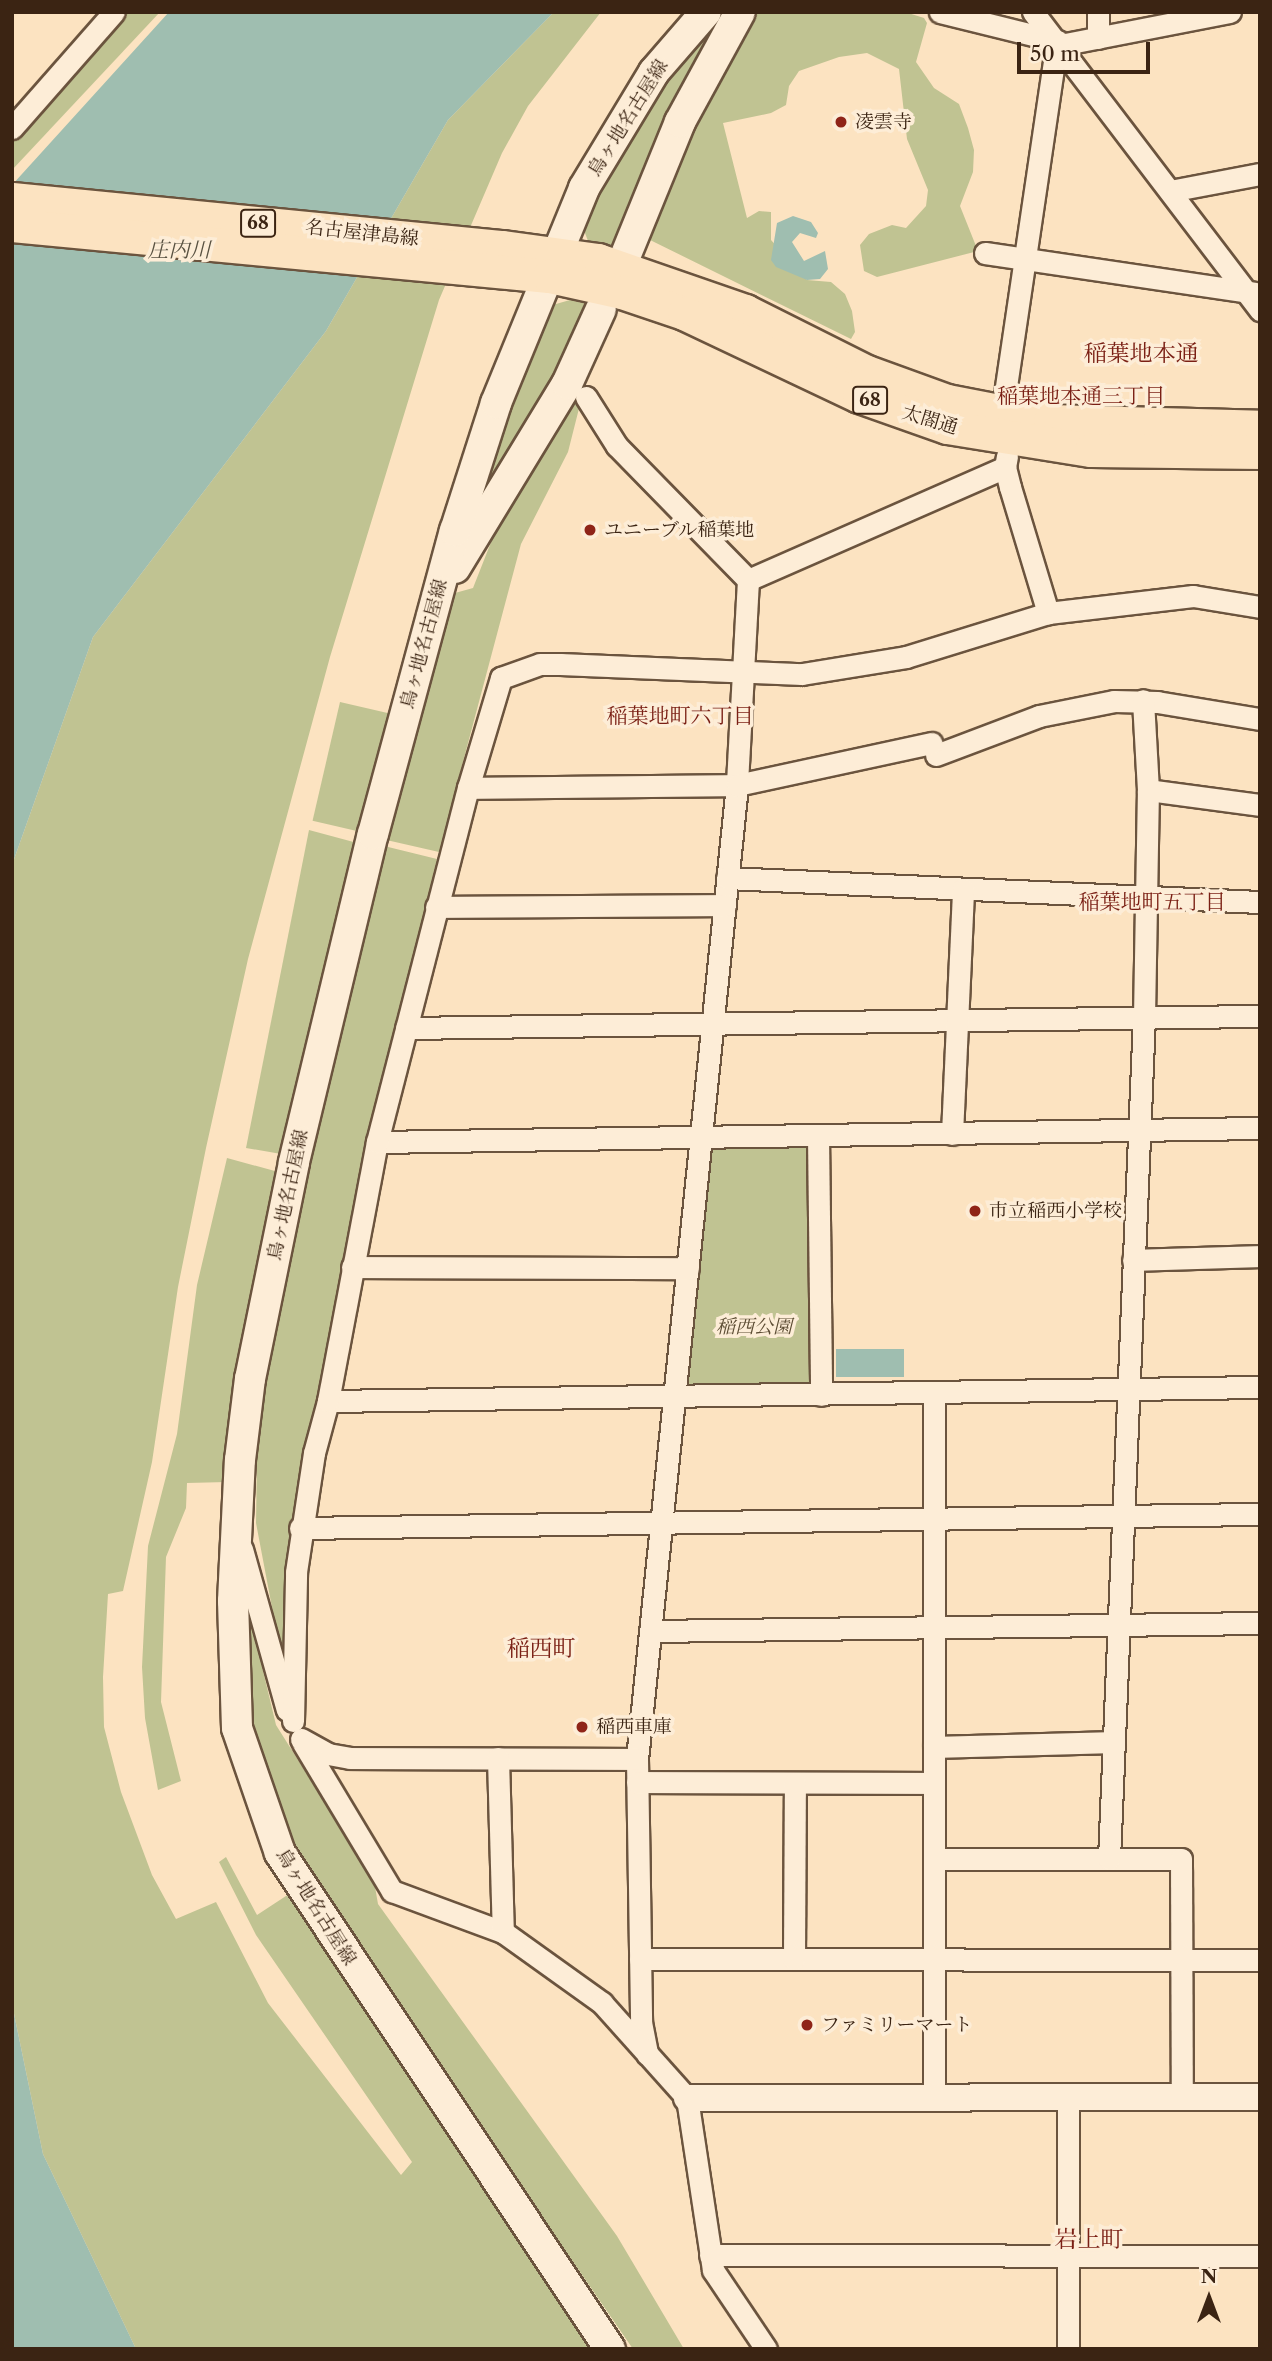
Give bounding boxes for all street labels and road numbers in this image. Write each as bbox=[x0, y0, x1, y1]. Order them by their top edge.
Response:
street label: 鳥ヶ地名古屋線 bbox=[583, 56, 673, 180]
road number: 68 bbox=[239, 208, 277, 238]
street label: 名古屋津島線 bbox=[304, 216, 420, 250]
road number: 68 bbox=[851, 386, 889, 414]
street label: 太閤通 bbox=[899, 401, 961, 439]
street label: 鳥ヶ地名古屋線 bbox=[396, 577, 452, 711]
street label: 鳥ヶ地名古屋線 bbox=[263, 1128, 313, 1262]
street label: 鳥ヶ地名古屋線 bbox=[271, 1845, 361, 1969]

